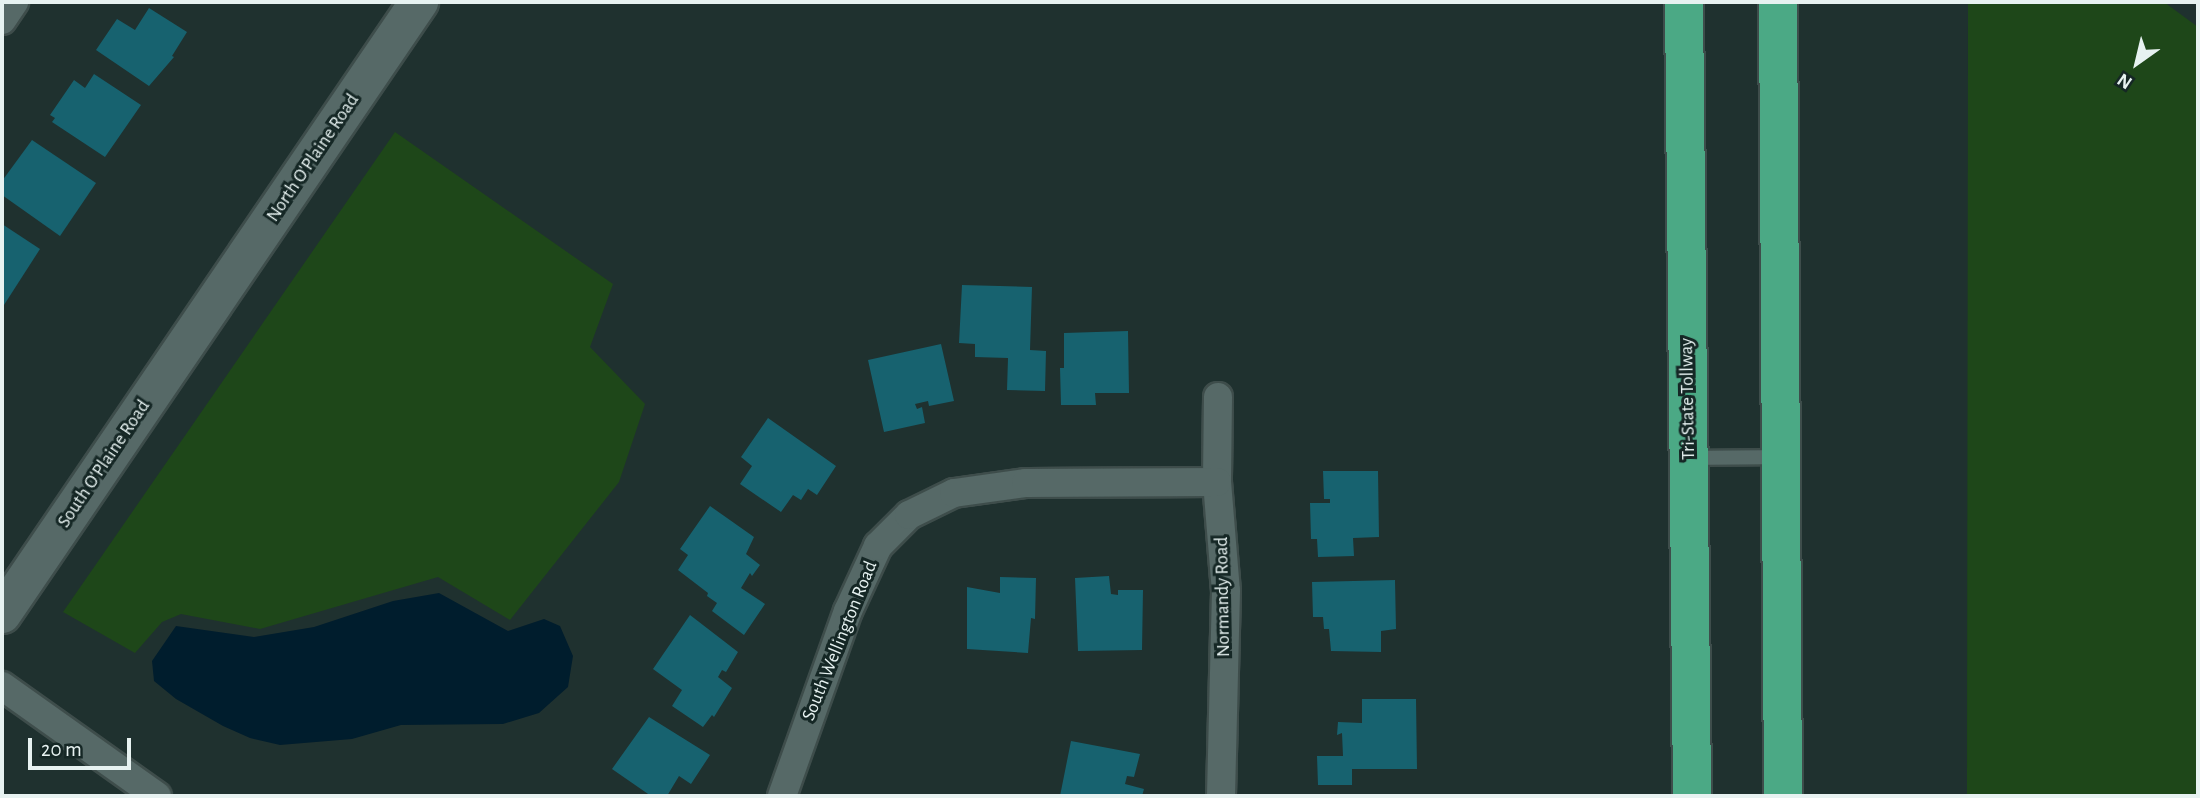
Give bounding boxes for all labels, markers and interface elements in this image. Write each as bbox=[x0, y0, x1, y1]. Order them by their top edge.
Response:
north arrow bbox=[2102, 28, 2172, 98]
text: N bbox=[2114, 69, 2136, 92]
street label: North O'Plaine Road bbox=[262, 90, 364, 226]
street label: Tri-State Tollway bbox=[1676, 338, 1700, 460]
street label: South O'Plaine Road bbox=[53, 396, 155, 532]
street label: Normandy Road bbox=[1211, 537, 1235, 657]
street label: South Wellington Road bbox=[798, 558, 882, 724]
scale bar bbox=[32, 724, 135, 768]
text: 20 m bbox=[41, 739, 82, 760]

